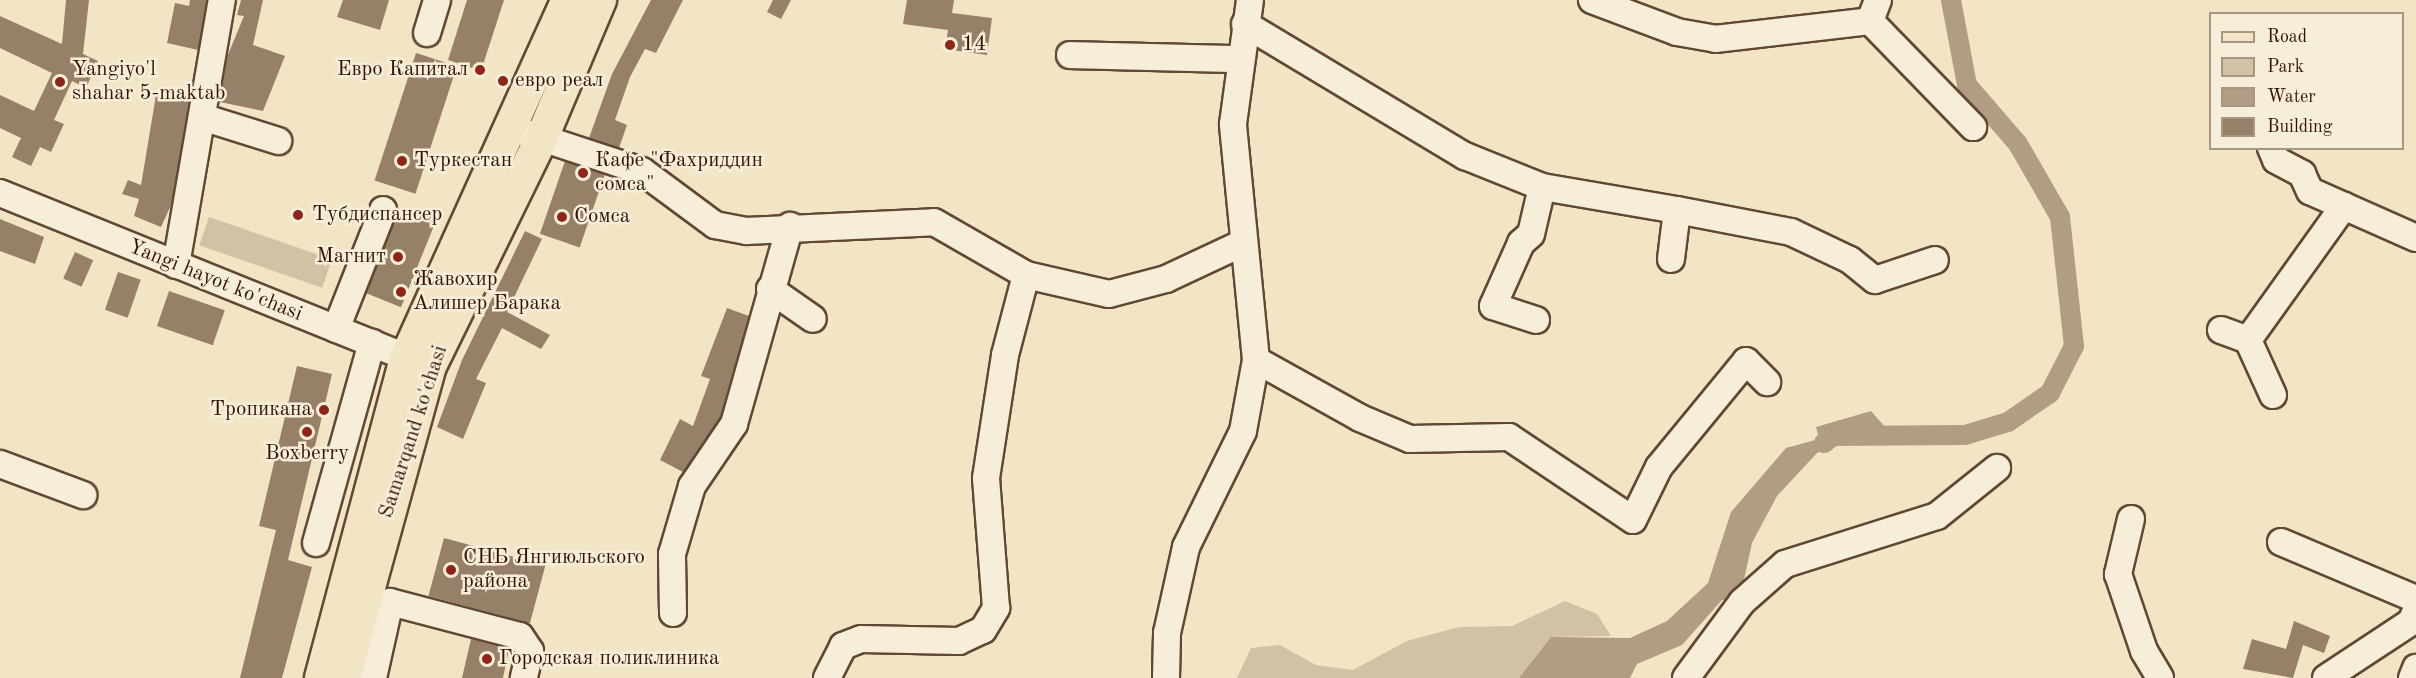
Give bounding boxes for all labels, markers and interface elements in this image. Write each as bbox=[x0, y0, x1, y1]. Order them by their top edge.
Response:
legend bbox=[2209, 12, 2404, 150]
text: Road bbox=[2267, 28, 2307, 46]
place label: 14 bbox=[962, 32, 986, 58]
marker: 14 bbox=[943, 38, 957, 52]
place label: Yangiyo'l shahar 5-maktab bbox=[72, 57, 226, 107]
place label: Евро Капитал bbox=[337, 57, 468, 83]
text: Park bbox=[2267, 58, 2304, 76]
marker: Евро Капитал bbox=[473, 63, 487, 77]
place label: евро реал bbox=[515, 68, 603, 94]
marker: евро реал bbox=[496, 74, 510, 88]
marker: Yangiyo'l shahar 5-maktab bbox=[53, 75, 67, 89]
text: Water bbox=[2267, 88, 2316, 106]
text: Building bbox=[2267, 118, 2332, 136]
place label: Туркестан bbox=[414, 148, 512, 174]
place label: Кафе "Фахриддин сомса" bbox=[595, 148, 763, 198]
marker: Туркестан bbox=[395, 154, 409, 168]
marker: Кафе "Фахриддин сомса" bbox=[576, 166, 590, 180]
place label: Тубдиспансер bbox=[312, 202, 442, 228]
place label: Сомса bbox=[574, 204, 630, 230]
marker: Тубдиспансер bbox=[289, 206, 307, 224]
marker: Сомса bbox=[555, 210, 569, 224]
street label: Yangi hayot ko'chasi bbox=[124, 234, 306, 328]
place label: Магнит bbox=[316, 244, 386, 270]
marker: Магнит bbox=[391, 250, 405, 264]
place label: Жавохир Алишер Барака bbox=[413, 267, 561, 317]
marker: Жавохир Алишер Барака bbox=[394, 285, 408, 299]
street label: Samarqand ko'chasi bbox=[374, 342, 454, 522]
place label: Тропикана bbox=[210, 397, 312, 423]
marker: Тропикана bbox=[317, 403, 331, 417]
marker: Boxberry bbox=[300, 425, 314, 439]
place label: Boxberry bbox=[265, 441, 349, 467]
place label: СНБ Янгиюльского района bbox=[463, 545, 645, 595]
marker: СНБ Янгиюльского района bbox=[444, 563, 458, 577]
place label: Городская поликлиника bbox=[499, 646, 719, 672]
marker: Городская поликлиника bbox=[480, 652, 494, 666]

